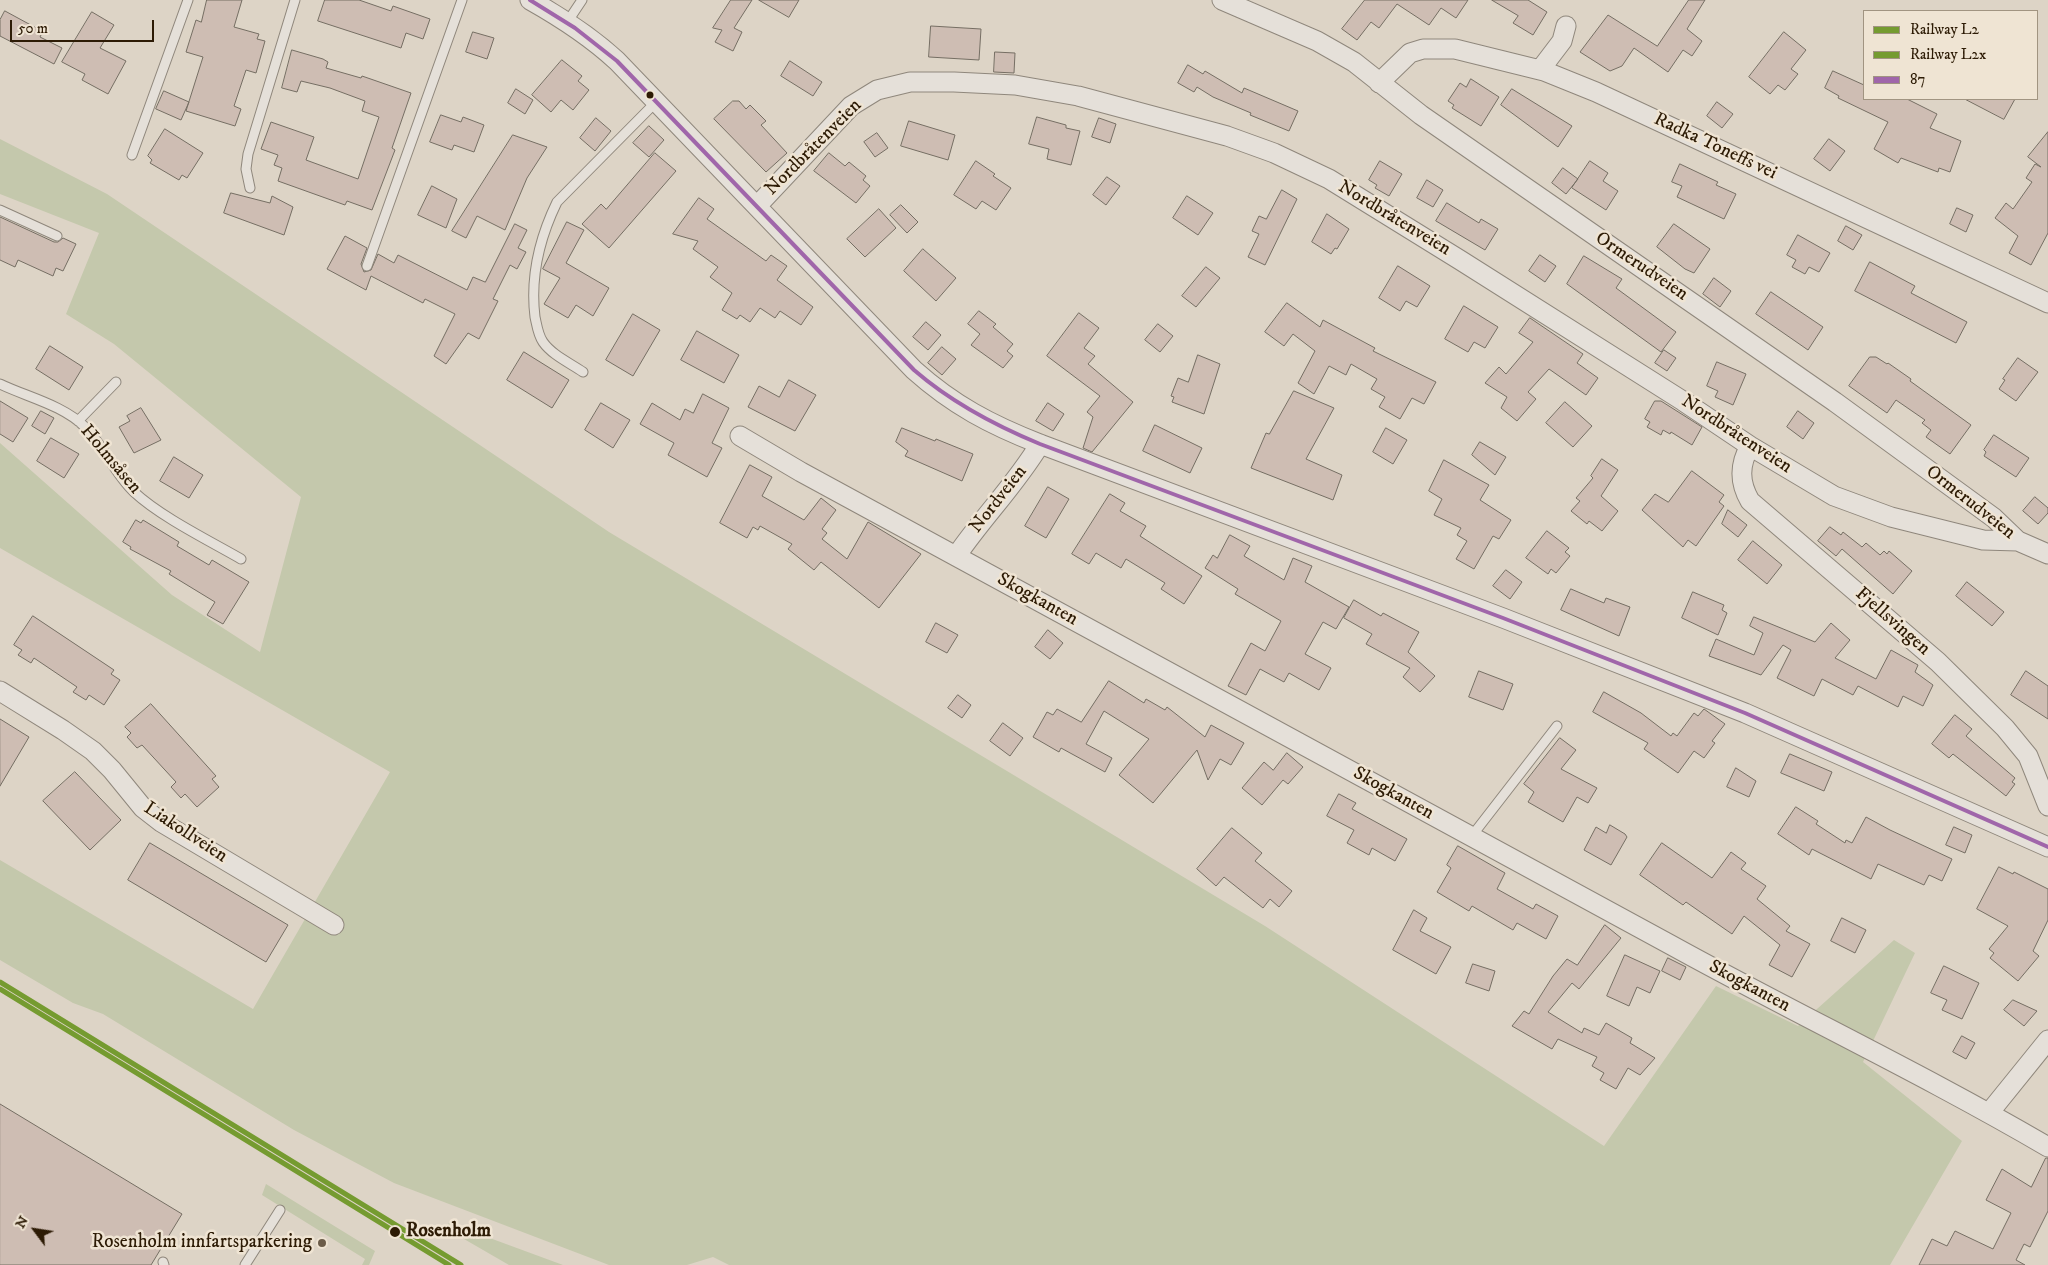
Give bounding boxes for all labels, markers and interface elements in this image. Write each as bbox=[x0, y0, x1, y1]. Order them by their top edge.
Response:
scale bar bbox=[12, 10, 156, 42]
legend bbox=[1863, 10, 2038, 100]
text: 50 m bbox=[18, 19, 48, 38]
text: Railway L2 bbox=[1910, 20, 1979, 39]
text: Railway L2x bbox=[1910, 45, 1986, 64]
text: 87 bbox=[1910, 70, 1925, 89]
unlabelled marker bbox=[645, 90, 655, 100]
street label: Nordbråtenveien bbox=[761, 95, 867, 201]
street label: Radka Toneffs vei bbox=[1650, 109, 1780, 185]
street label: Nordbråtenveien bbox=[1333, 176, 1455, 262]
street label: Ormerudveien bbox=[1590, 228, 1692, 306]
street label: Nordbråtenveien bbox=[1676, 391, 1796, 479]
street label: Holmsåsen bbox=[74, 421, 146, 499]
street label: Ormerudveien bbox=[1921, 461, 2019, 545]
street label: Nordveien bbox=[965, 462, 1033, 538]
street label: Skogkanten bbox=[993, 568, 1081, 632]
street label: Fjellsvingen bbox=[1850, 583, 1934, 661]
street label: Skogkanten bbox=[1349, 762, 1437, 826]
street label: Liakollveien bbox=[139, 798, 231, 868]
street label: Skogkanten bbox=[1704, 956, 1794, 1018]
north arrow bbox=[10, 1205, 60, 1255]
text: N bbox=[11, 1213, 33, 1232]
place label: Rosenholm bbox=[406, 1221, 491, 1243]
marker: Rosenholm bbox=[388, 1225, 402, 1239]
place label: Rosenholm innfartsparkering bbox=[92, 1232, 312, 1254]
marker: Rosenholm innfartsparkering bbox=[316, 1237, 328, 1249]

